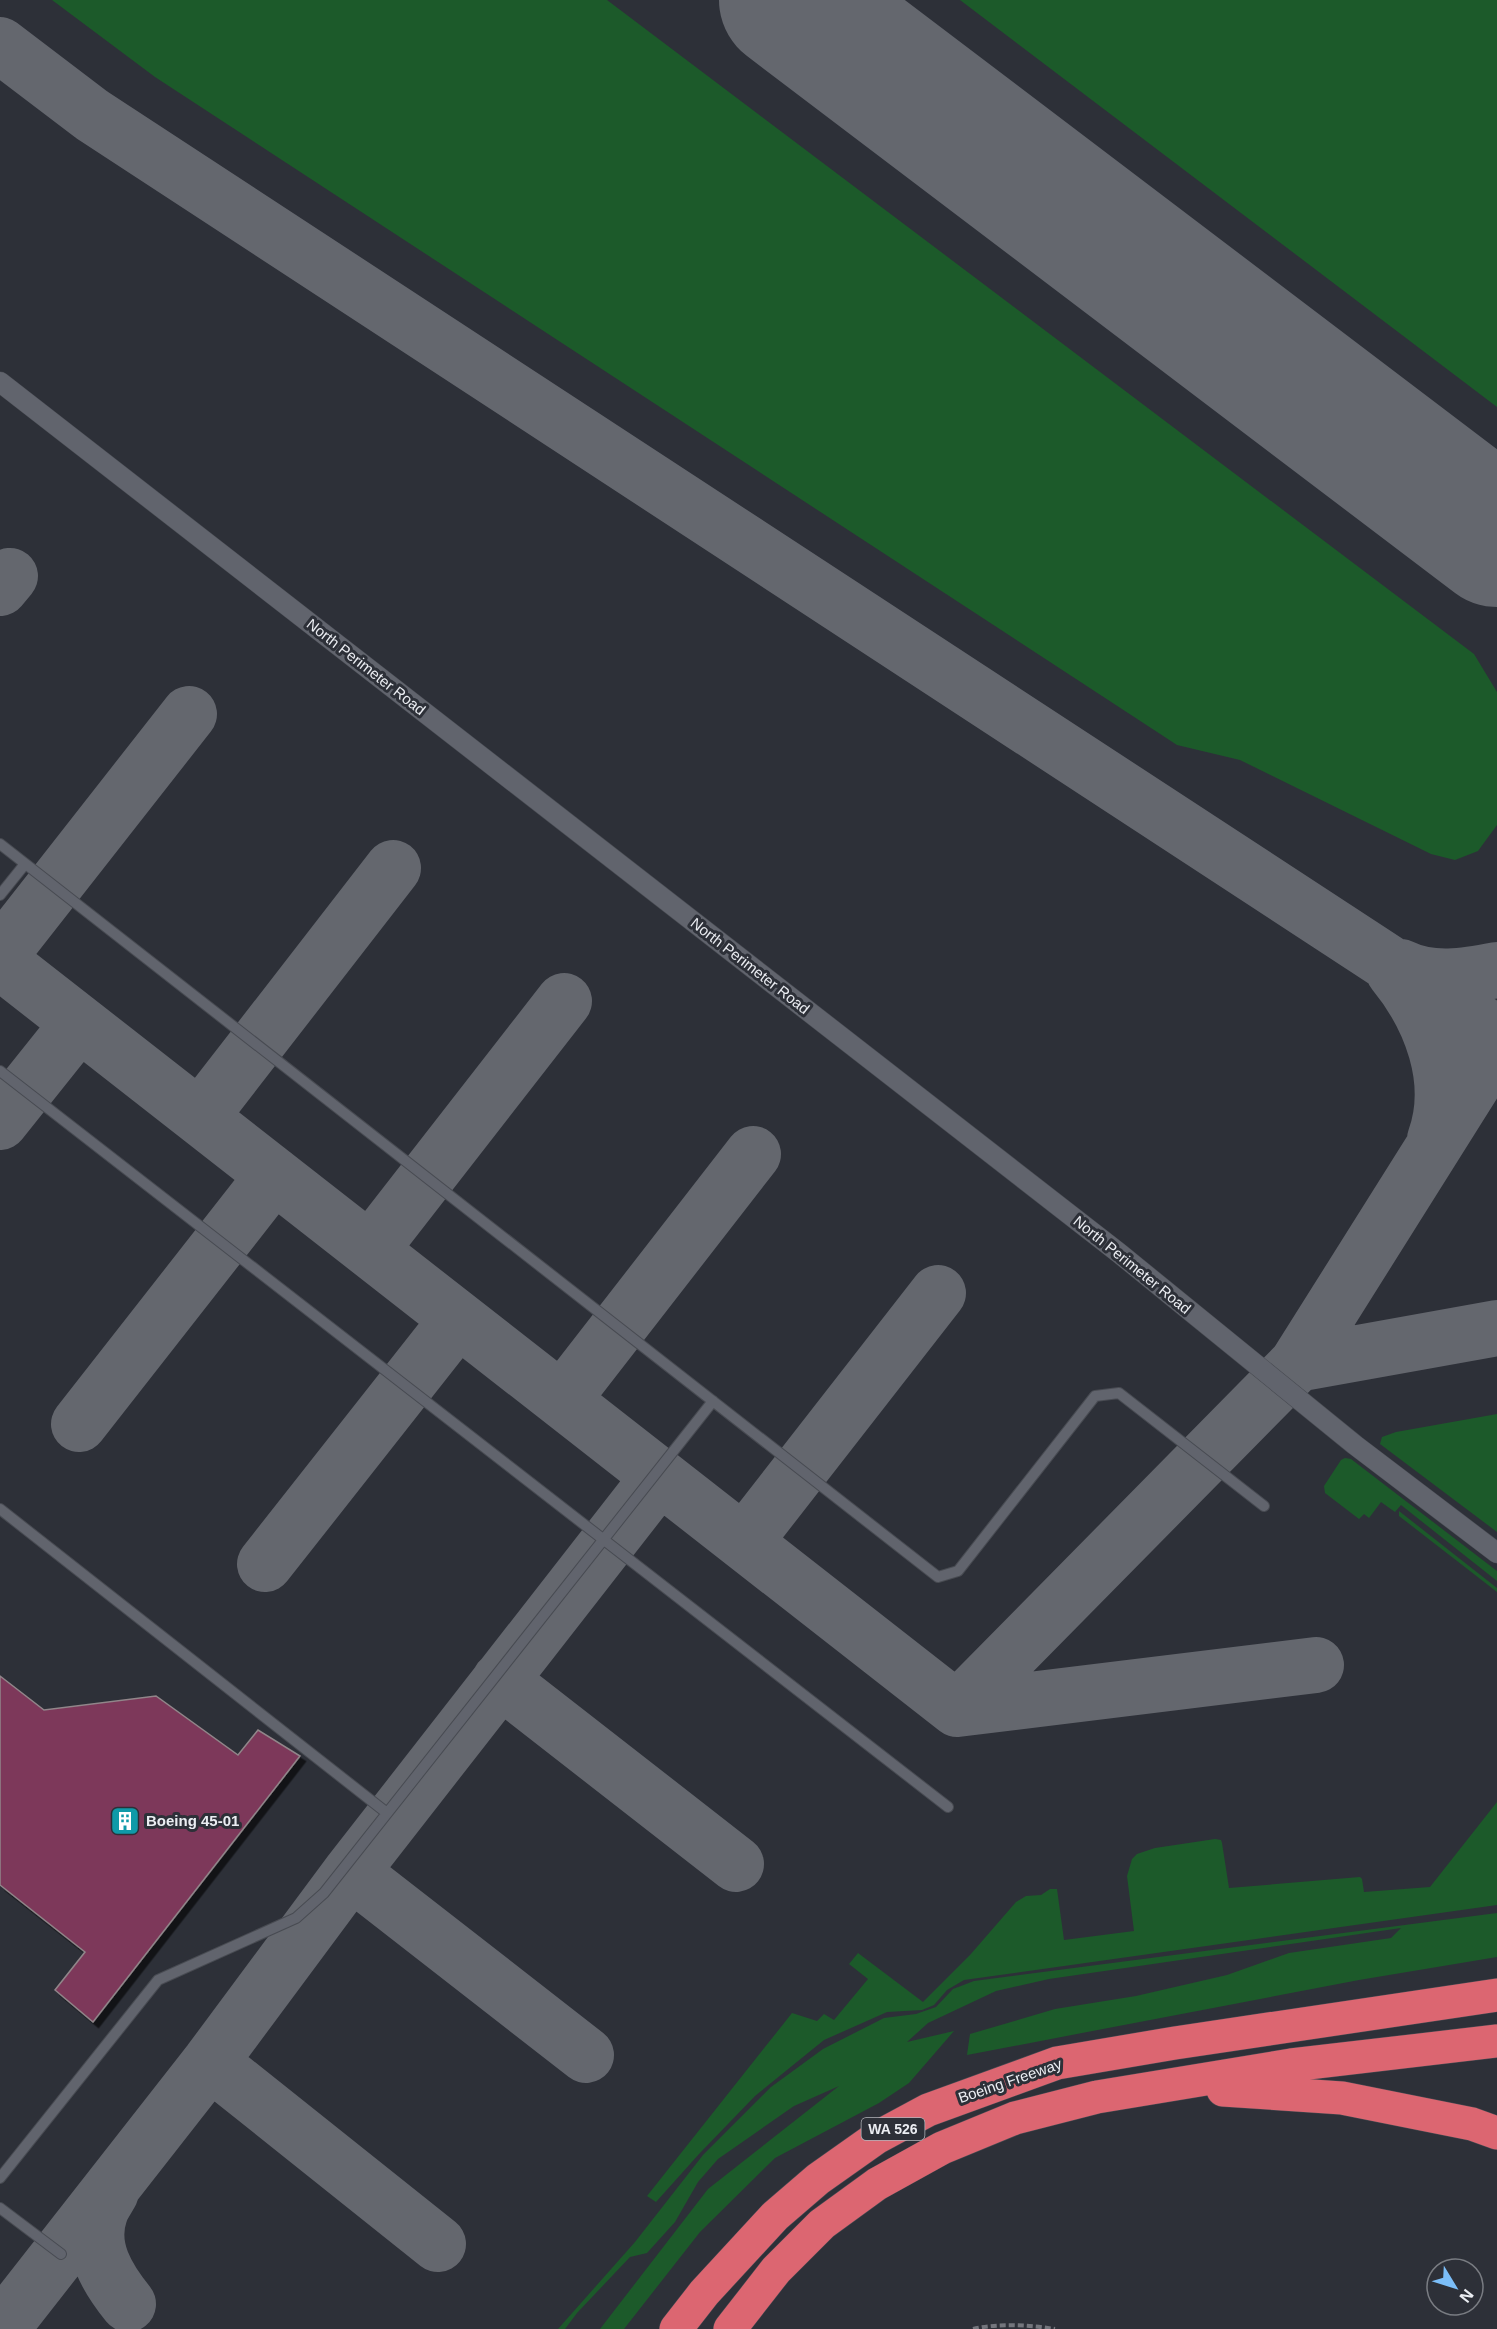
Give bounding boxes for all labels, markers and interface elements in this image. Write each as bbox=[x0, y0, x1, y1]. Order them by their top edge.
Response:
street label: North Perimeter Road bbox=[304, 615, 429, 718]
street label: North Perimeter Road bbox=[688, 914, 813, 1017]
street label: North Perimeter Road bbox=[1070, 1212, 1194, 1317]
building icon: Boeing 45-01 bbox=[109, 1805, 141, 1837]
place label: Boeing 45-01 bbox=[146, 1812, 239, 1829]
street label: Boeing Freeway bbox=[956, 2055, 1064, 2106]
road number: WA 526 bbox=[862, 2118, 924, 2140]
north arrow bbox=[1425, 2257, 1485, 2317]
text: N bbox=[1456, 2286, 1477, 2306]

